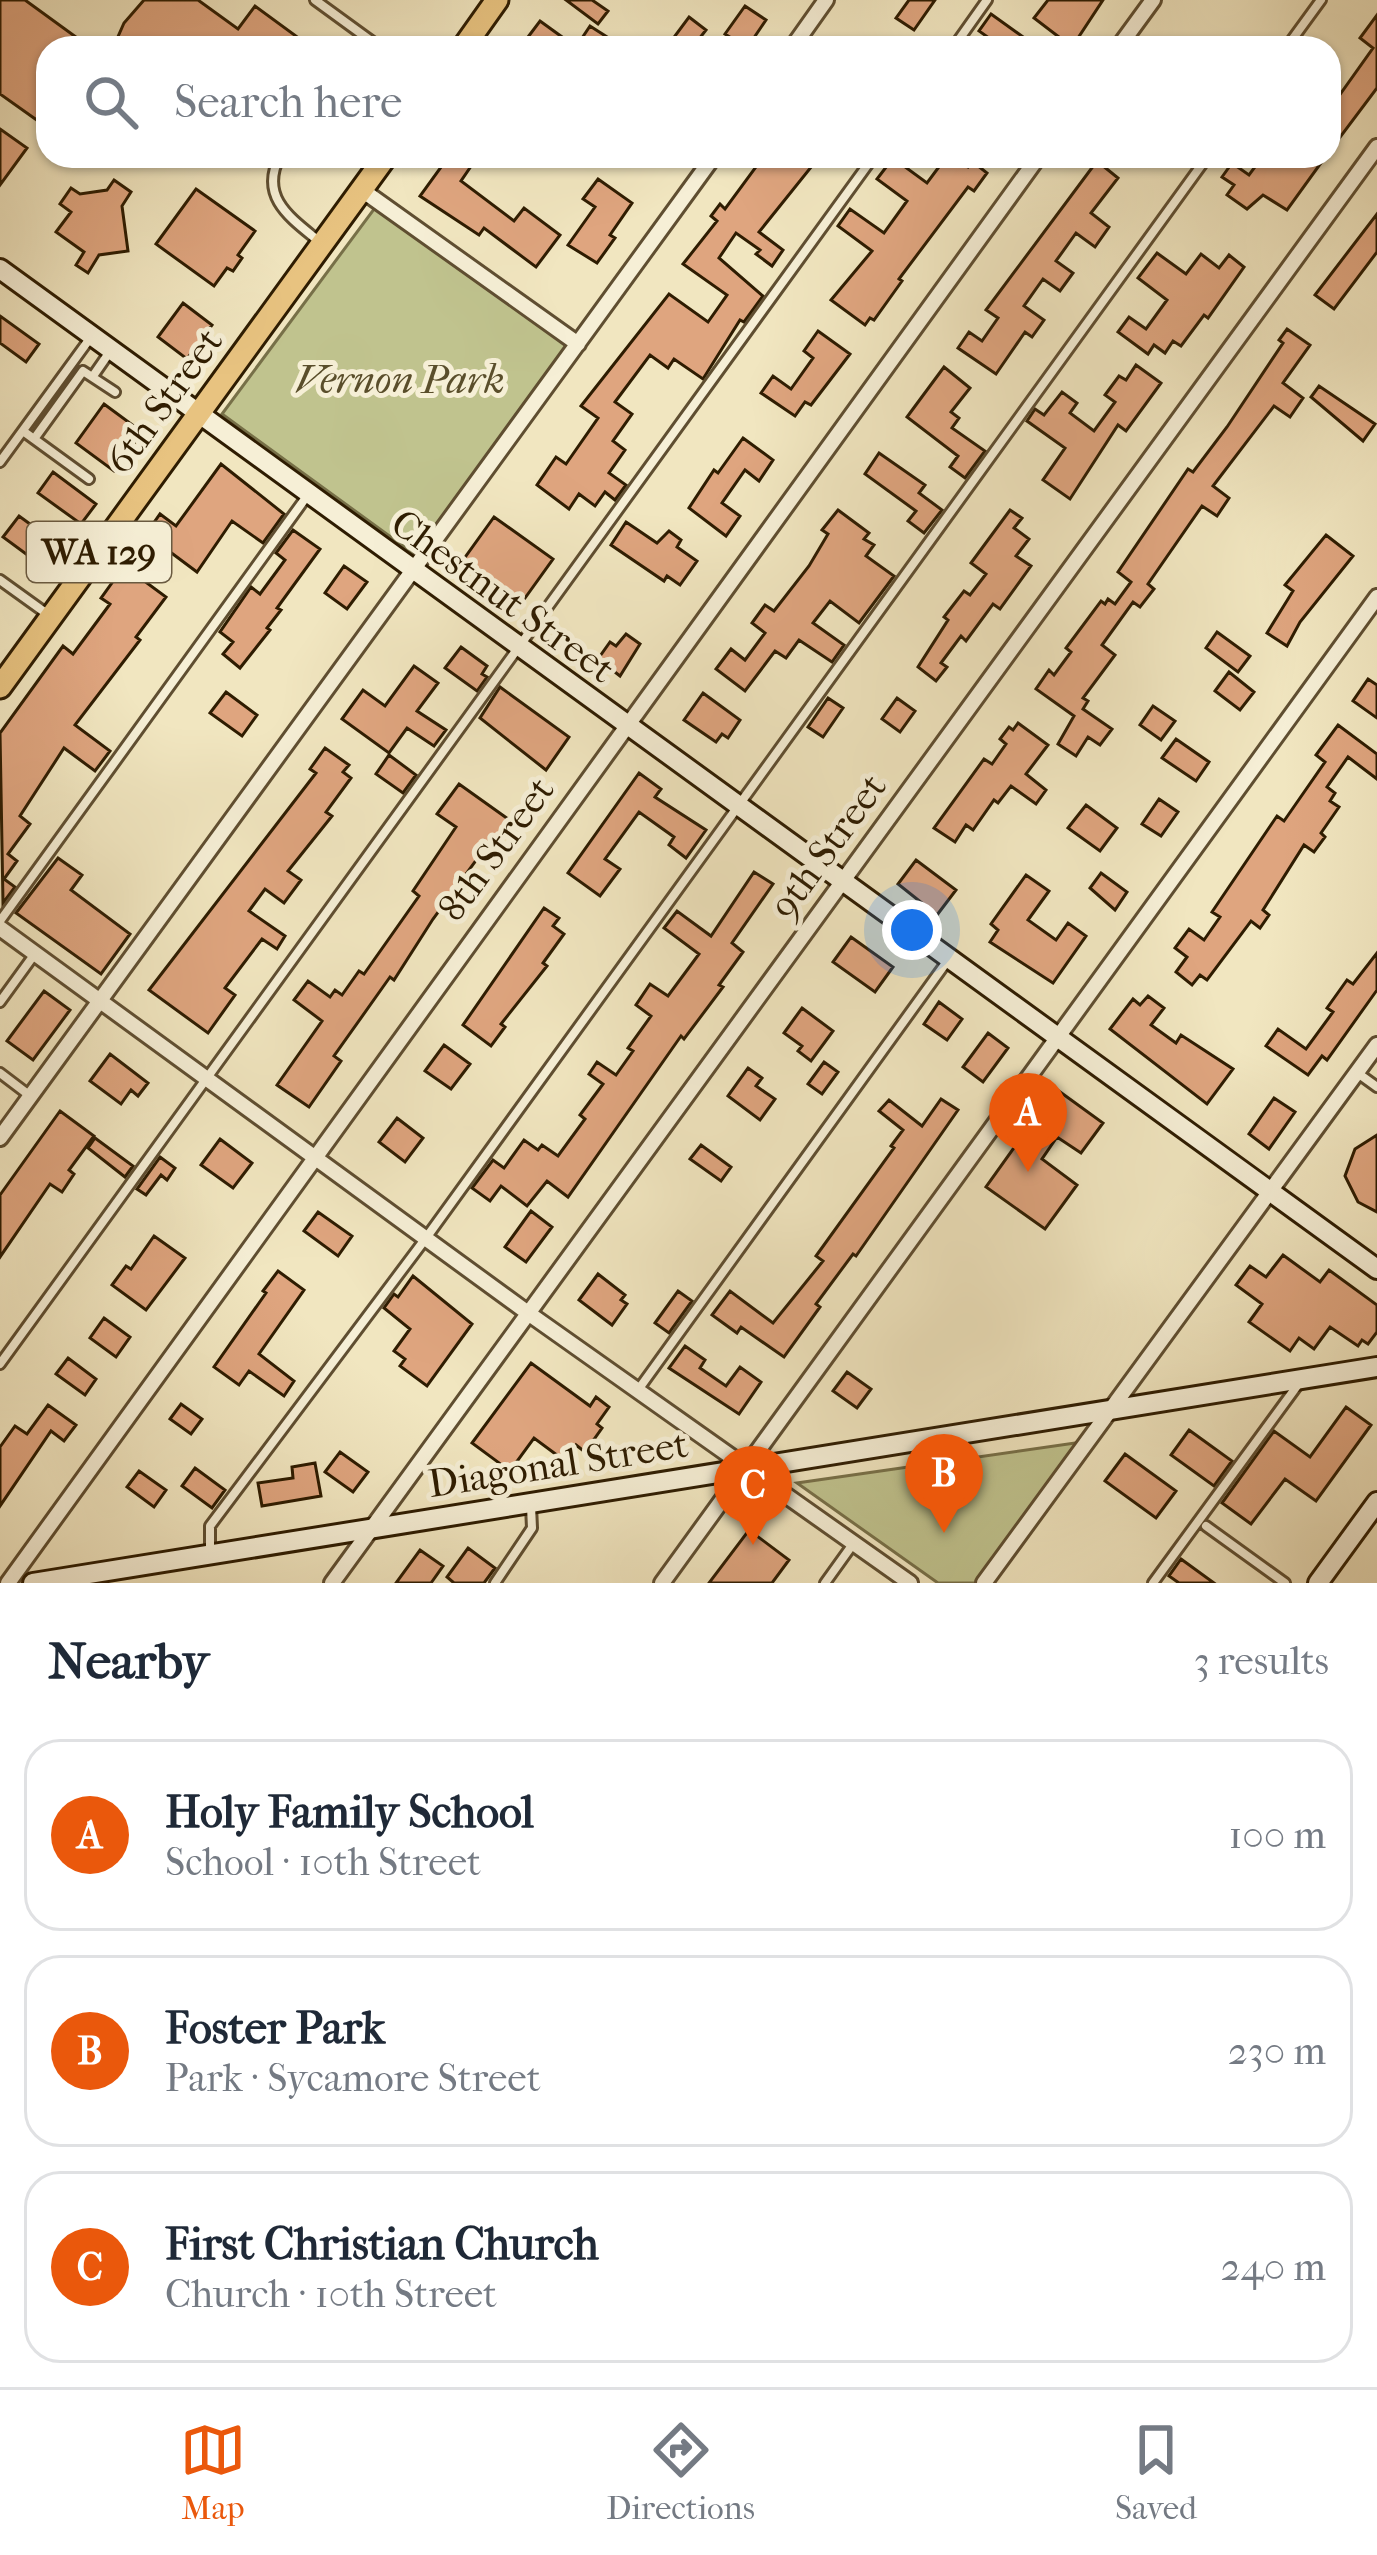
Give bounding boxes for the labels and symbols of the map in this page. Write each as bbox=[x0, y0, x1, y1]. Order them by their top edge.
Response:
street label: 6th Street bbox=[96, 319, 232, 483]
park label: Vernon Park bbox=[295, 357, 505, 403]
street label: Chestnut Street bbox=[382, 500, 624, 693]
road number: WA 129 bbox=[27, 522, 171, 582]
street label: 9th Street bbox=[760, 765, 896, 927]
street label: 8th Street bbox=[428, 768, 564, 930]
your location bbox=[882, 900, 942, 960]
pin: A bbox=[989, 1073, 1067, 1172]
street label: Diagonal Street bbox=[425, 1421, 691, 1507]
pin: B bbox=[905, 1434, 983, 1533]
pin: C bbox=[714, 1446, 792, 1545]

